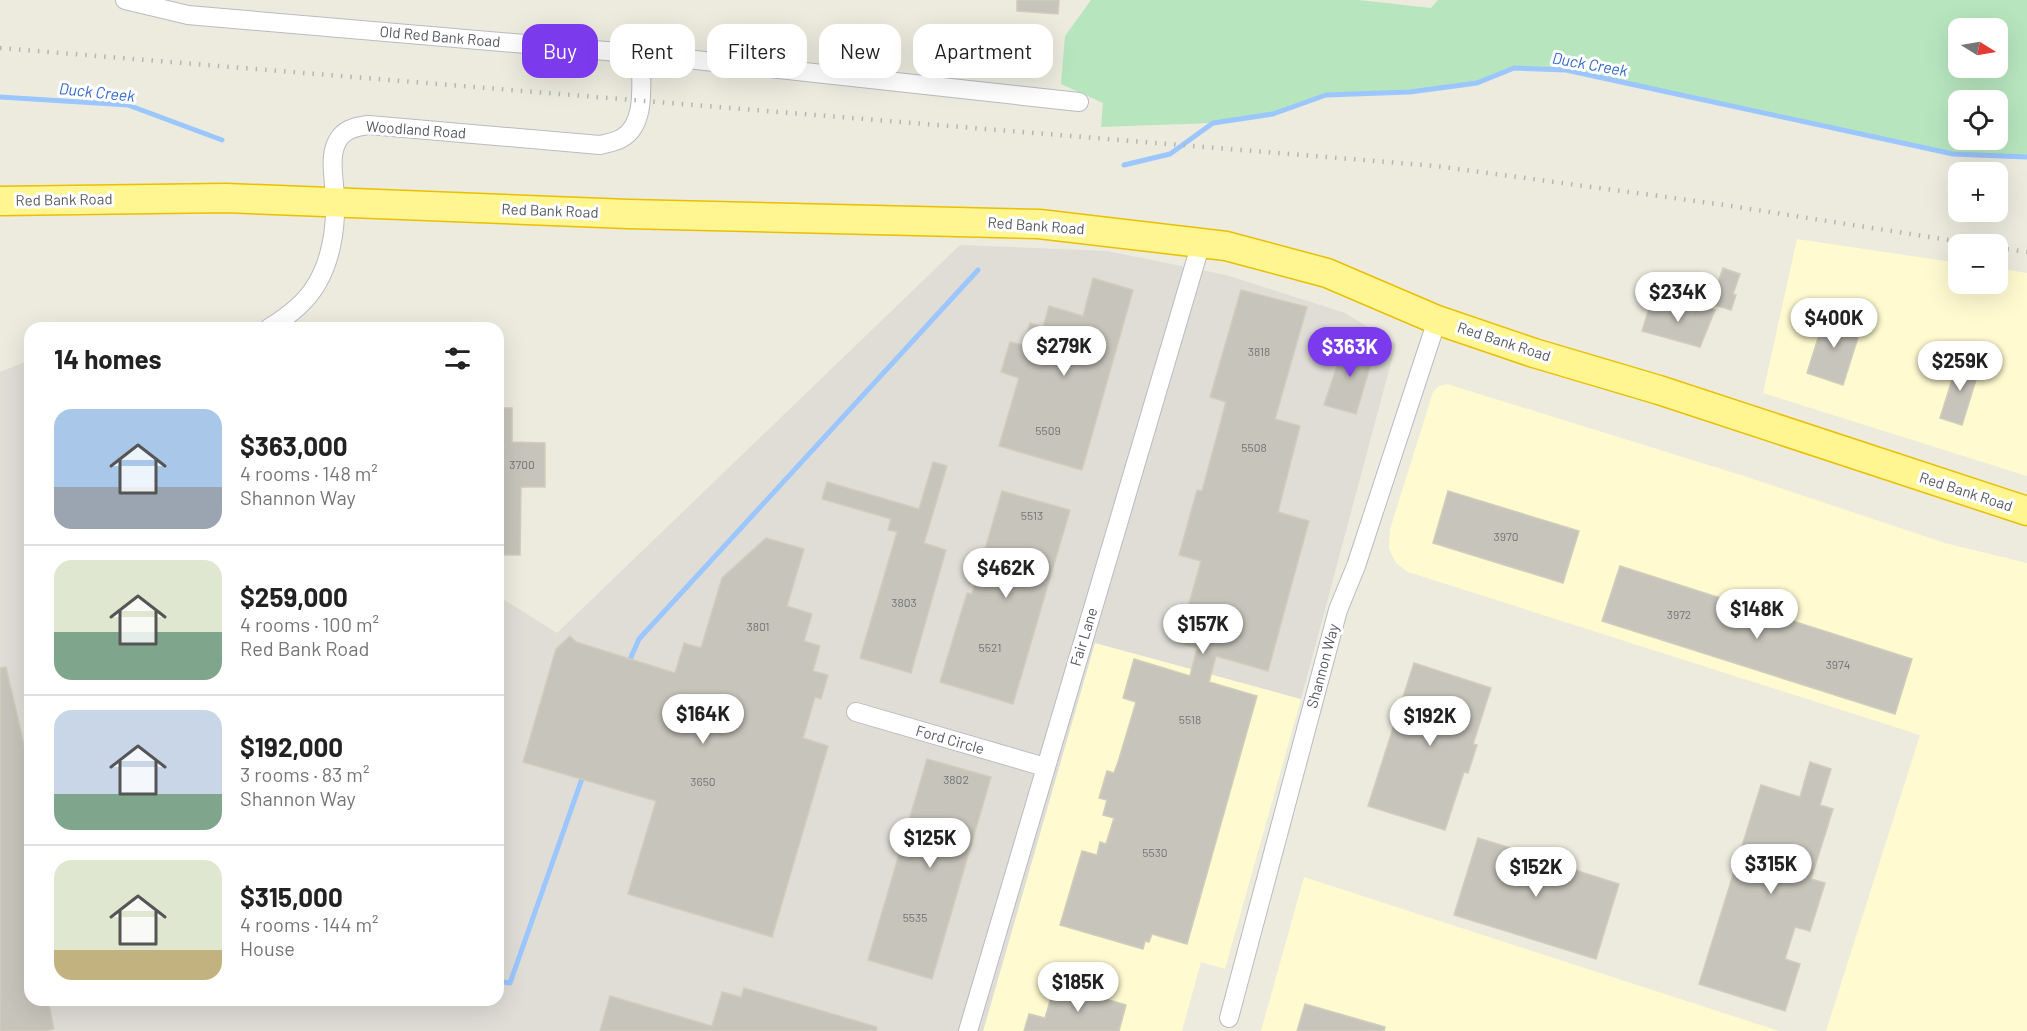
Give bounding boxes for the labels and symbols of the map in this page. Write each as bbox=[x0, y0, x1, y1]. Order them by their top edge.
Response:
north arrow bbox=[1948, 18, 2008, 78]
street label: Old Red Bank Road bbox=[379, 22, 501, 50]
water label: Duck Creek bbox=[1551, 48, 1629, 79]
water label: Duck Creek bbox=[58, 78, 136, 105]
street label: Woodland Road bbox=[365, 117, 467, 141]
street label: Red Bank Road bbox=[15, 189, 113, 209]
street label: Red Bank Road bbox=[501, 199, 599, 221]
street label: Red Bank Road bbox=[987, 213, 1085, 237]
pin: $234K bbox=[1636, 272, 1720, 323]
pin: $400K bbox=[1792, 298, 1876, 349]
street label: Red Bank Road bbox=[1455, 317, 1553, 365]
pin: $279K bbox=[1022, 326, 1106, 377]
pin: $363K bbox=[1308, 327, 1392, 378]
pin: $259K bbox=[1918, 341, 2002, 392]
house number: 3818 bbox=[1248, 344, 1270, 358]
house number: 5509 bbox=[1035, 423, 1061, 437]
house number: 5508 bbox=[1241, 440, 1267, 454]
house number: 3700 bbox=[509, 457, 535, 471]
street label: Red Bank Road bbox=[1917, 467, 2015, 515]
house number: 5513 bbox=[1021, 508, 1043, 522]
house number: 3970 bbox=[1494, 529, 1518, 543]
pin: $462K bbox=[964, 548, 1048, 599]
pin: $148K bbox=[1715, 589, 1799, 640]
house number: 3803 bbox=[891, 595, 917, 609]
pin: $157K bbox=[1161, 604, 1245, 655]
street label: Fair Lane bbox=[1066, 605, 1100, 668]
house number: 3972 bbox=[1667, 607, 1691, 621]
house number: 3801 bbox=[746, 619, 770, 633]
street label: Shannon Way bbox=[1302, 621, 1342, 710]
house number: 5521 bbox=[979, 640, 1001, 654]
house number: 3974 bbox=[1826, 657, 1850, 671]
pin: $164K bbox=[661, 694, 745, 745]
pin: $192K bbox=[1388, 696, 1472, 747]
house number: 5518 bbox=[1179, 712, 1201, 726]
street label: Ford Circle bbox=[914, 721, 987, 757]
house number: 3802 bbox=[943, 772, 969, 786]
house number: 3650 bbox=[690, 774, 716, 788]
pin: $125K bbox=[888, 818, 972, 869]
pin: $315K bbox=[1729, 844, 1813, 895]
house number: 5530 bbox=[1142, 845, 1168, 859]
pin: $152K bbox=[1494, 847, 1578, 898]
house number: 5535 bbox=[903, 910, 927, 924]
pin: $185K bbox=[1036, 962, 1120, 1013]

